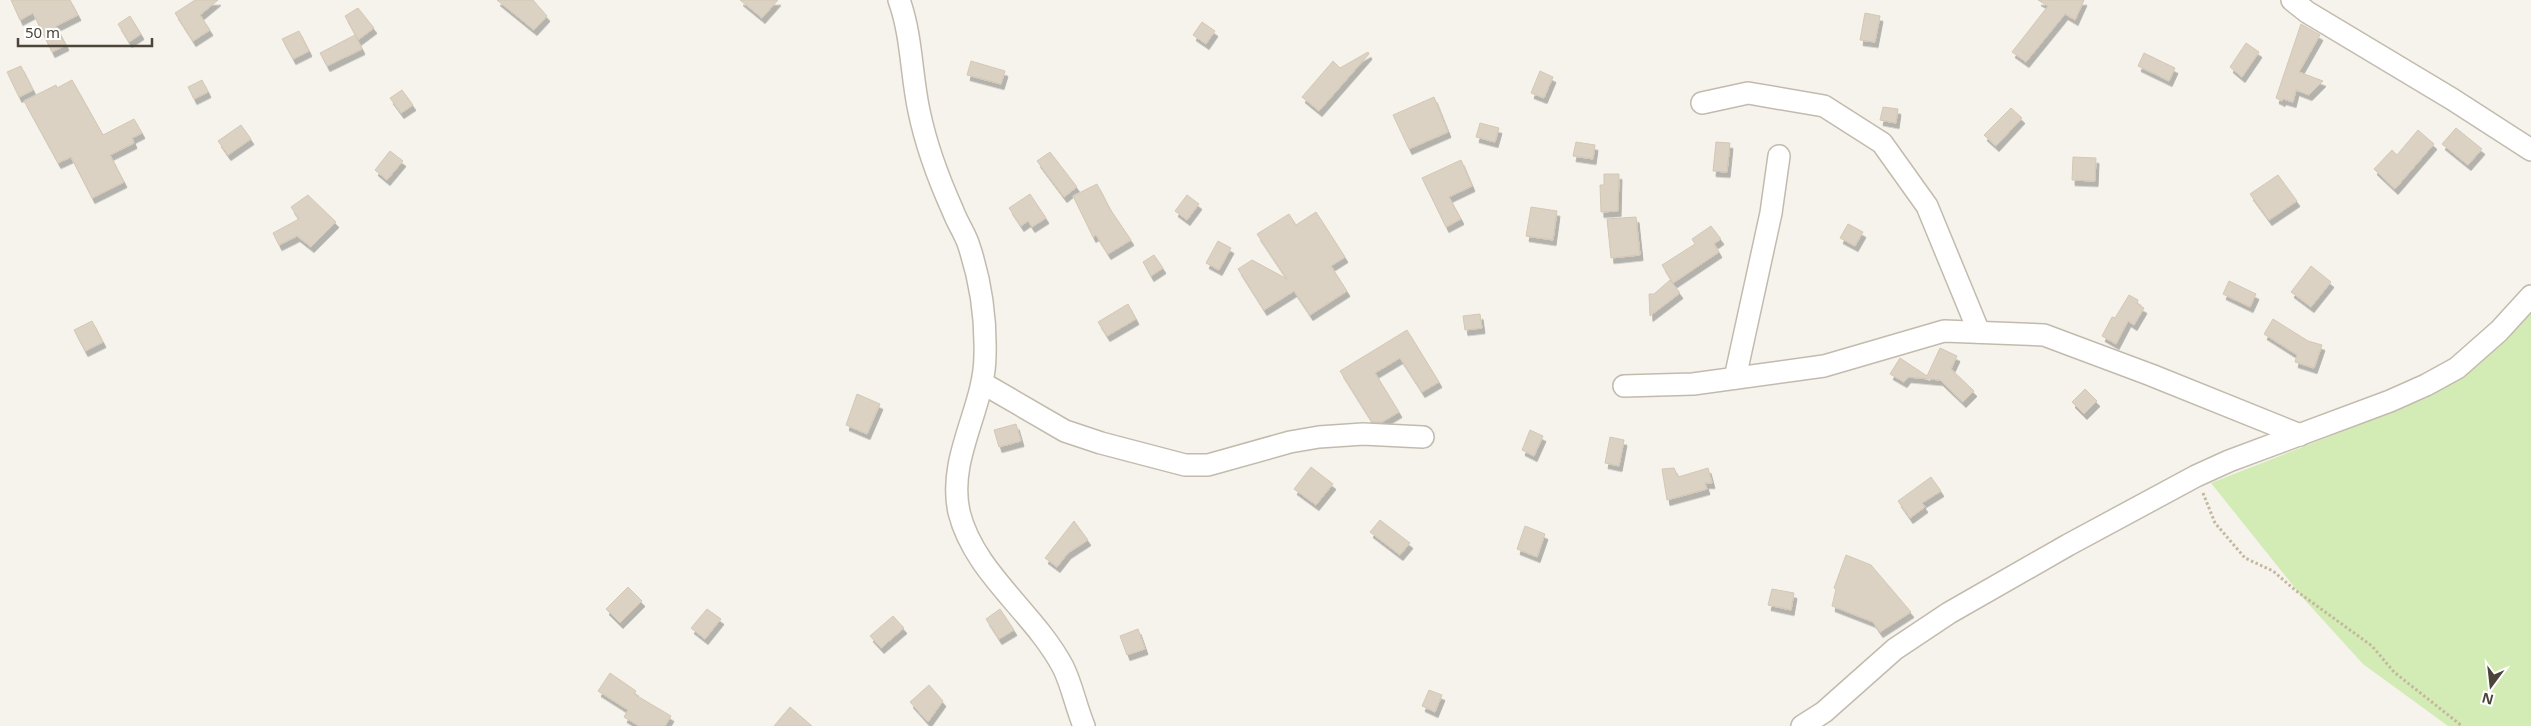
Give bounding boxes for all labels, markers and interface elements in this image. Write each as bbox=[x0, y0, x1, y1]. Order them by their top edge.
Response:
scale bar bbox=[18, 15, 151, 47]
text: 50 m bbox=[25, 22, 60, 42]
north arrow bbox=[2466, 661, 2516, 711]
text: N bbox=[2480, 688, 2495, 710]

